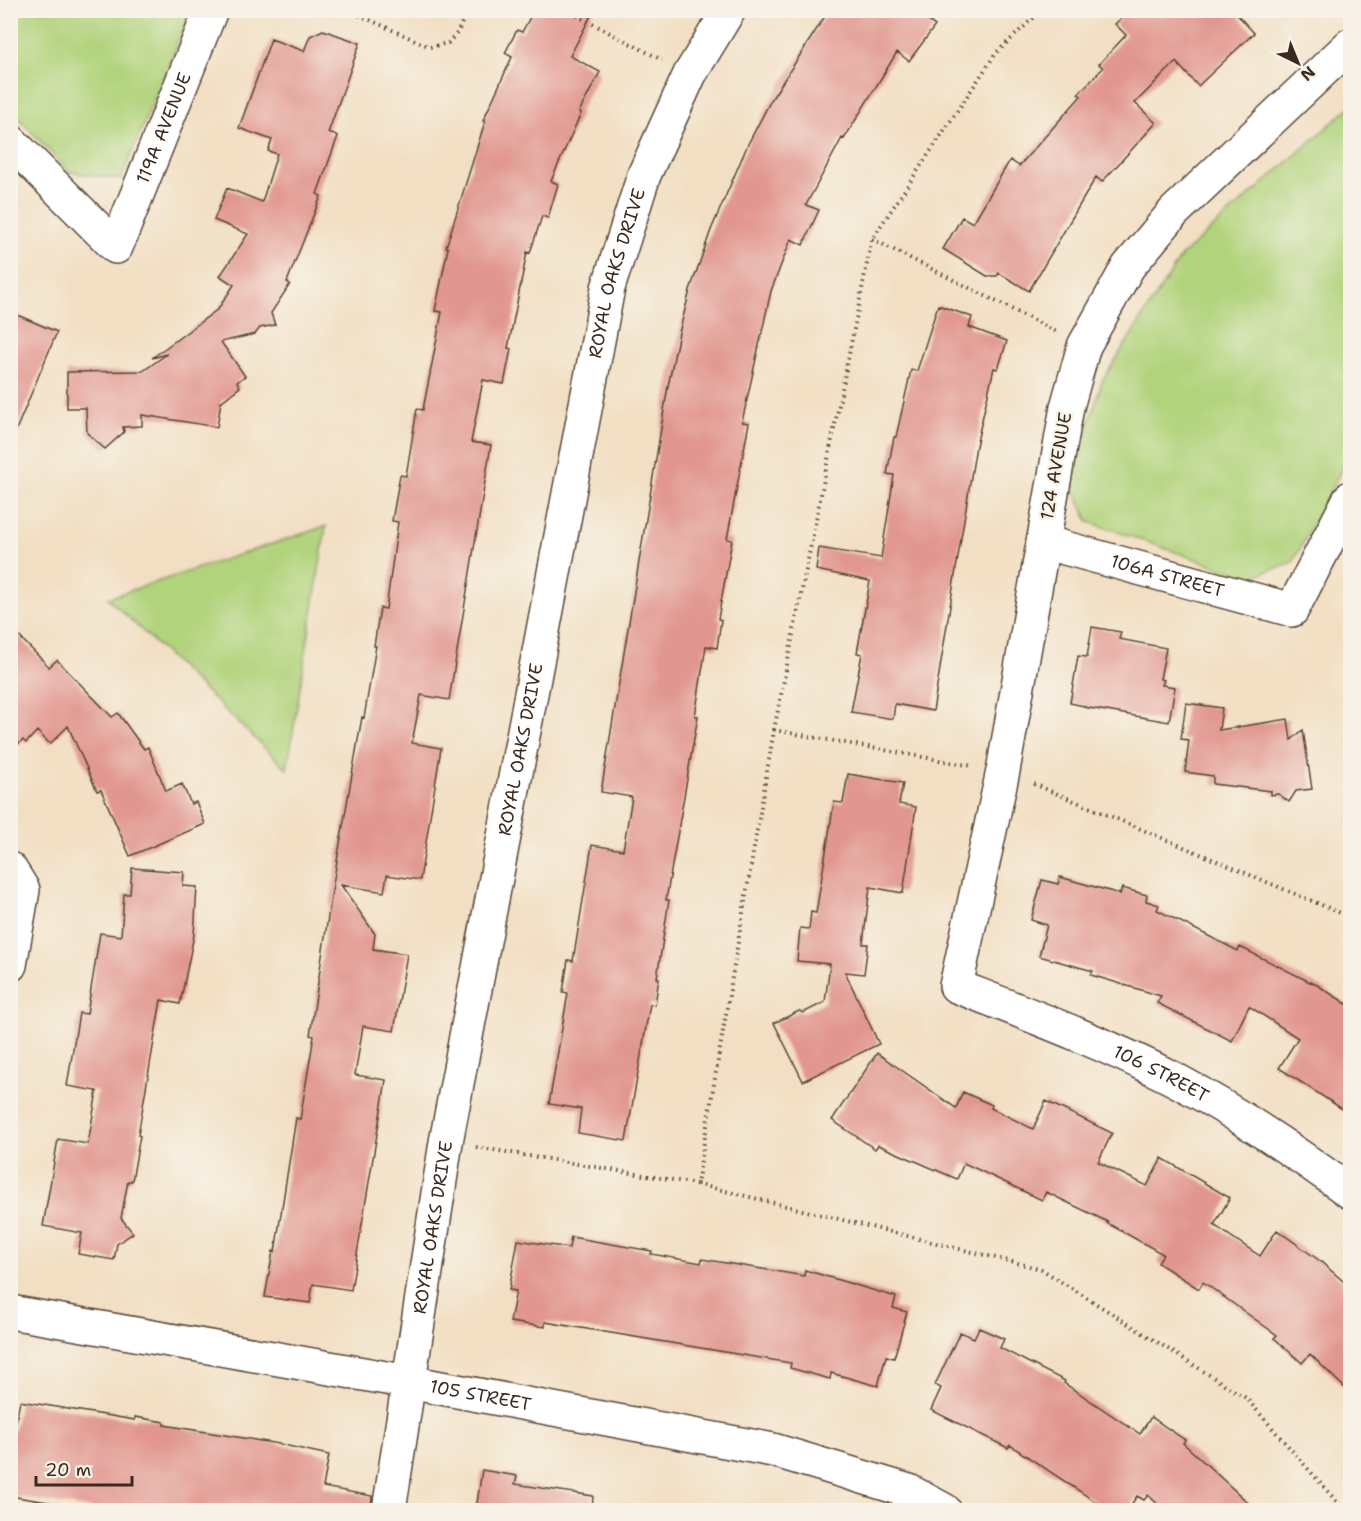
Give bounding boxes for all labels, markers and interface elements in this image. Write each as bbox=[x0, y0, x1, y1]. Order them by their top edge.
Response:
north arrow bbox=[1268, 33, 1328, 93]
text: N bbox=[1296, 62, 1320, 86]
street label: 119A AVENUE bbox=[131, 69, 197, 187]
street label: ROYAL OAKS DRIVE bbox=[583, 185, 651, 360]
street label: 124 AVENUE bbox=[1035, 410, 1077, 522]
street label: 106A STREET bbox=[1108, 549, 1227, 603]
street label: ROYAL OAKS DRIVE bbox=[492, 661, 549, 838]
street label: 106 STREET bbox=[1110, 1040, 1213, 1108]
street label: ROYAL OAKS DRIVE bbox=[408, 1139, 458, 1316]
street label: 105 STREET bbox=[428, 1374, 533, 1417]
scale bar bbox=[36, 1449, 132, 1487]
text: 20 m bbox=[45, 1458, 91, 1482]

